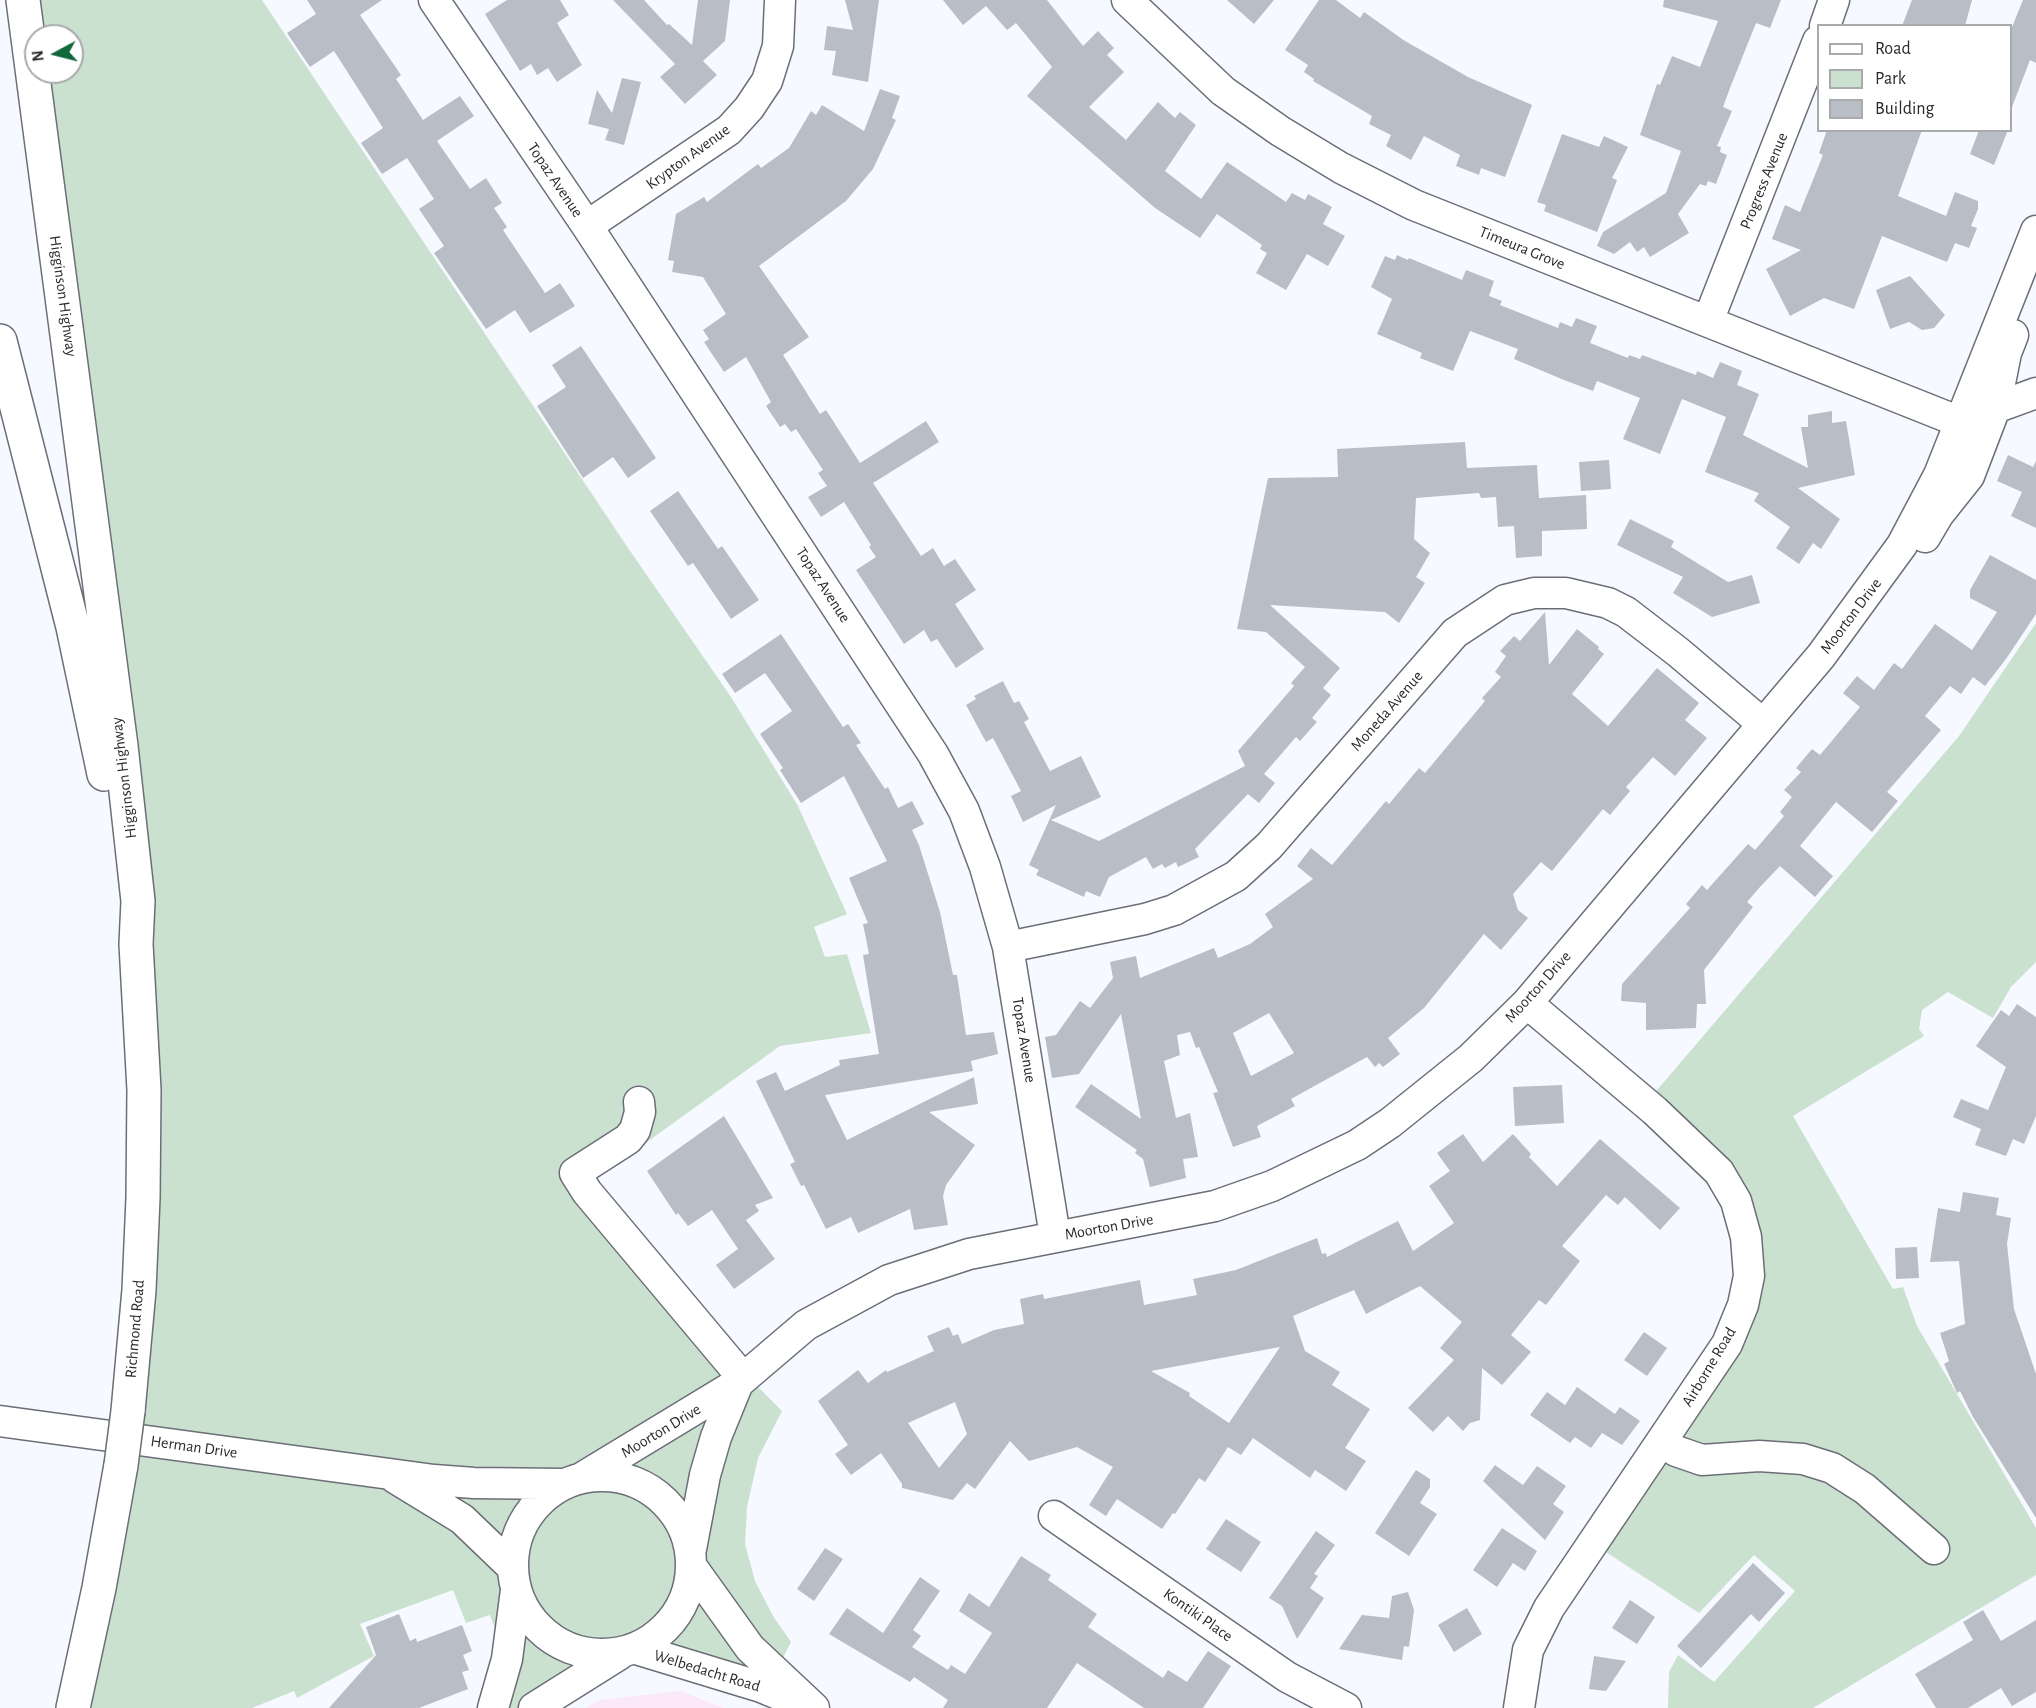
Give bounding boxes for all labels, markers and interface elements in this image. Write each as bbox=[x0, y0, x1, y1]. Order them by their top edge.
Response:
north arrow bbox=[24, 24, 84, 84]
legend bbox=[1817, 24, 2012, 132]
text: Road bbox=[1875, 40, 1911, 58]
text: N bbox=[30, 49, 47, 62]
text: Park bbox=[1875, 70, 1906, 88]
text: Building bbox=[1875, 100, 1934, 118]
street label: Krypton Avenue bbox=[642, 120, 734, 194]
street label: Progress Avenue bbox=[1736, 130, 1792, 232]
street label: Topaz Avenue bbox=[523, 139, 587, 221]
street label: Timeura Grove bbox=[1476, 222, 1568, 274]
street label: Higginson Highway bbox=[45, 234, 81, 358]
street label: Topaz Avenue bbox=[792, 544, 854, 626]
street label: Moorton Drive bbox=[1816, 574, 1886, 658]
street label: Moneda Avenue bbox=[1347, 667, 1427, 755]
street label: Higginson Highway bbox=[107, 716, 141, 840]
street label: Moorton Drive bbox=[1501, 947, 1575, 1027]
street label: Topaz Avenue bbox=[1008, 996, 1040, 1084]
street label: Moorton Drive bbox=[1063, 1210, 1155, 1244]
street label: Richmond Road bbox=[121, 1279, 149, 1379]
street label: Airborne Road bbox=[1678, 1324, 1740, 1410]
street label: Moorton Drive bbox=[618, 1400, 704, 1462]
street label: Herman Drive bbox=[149, 1431, 239, 1463]
street label: Kontiki Place bbox=[1160, 1584, 1236, 1646]
street label: Welbedacht Road bbox=[651, 1646, 763, 1696]

